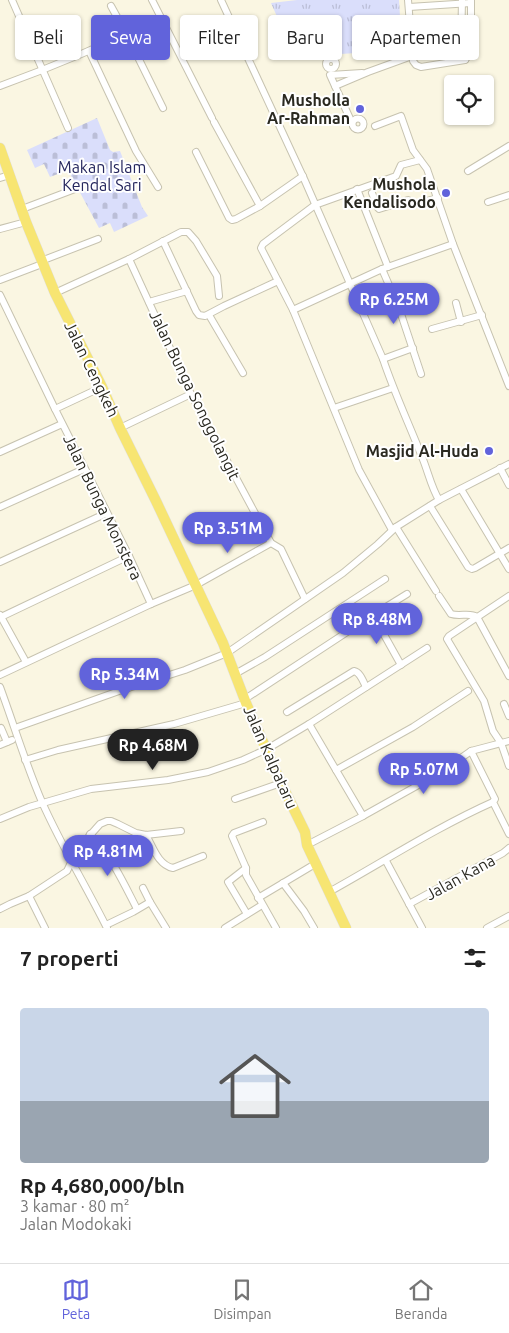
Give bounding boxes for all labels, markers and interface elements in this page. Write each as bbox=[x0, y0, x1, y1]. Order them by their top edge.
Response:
chip: Beli bbox=[15, 15, 81, 60]
chip: Sewa bbox=[91, 15, 170, 60]
chip: Filter bbox=[180, 15, 258, 60]
chip: Baru bbox=[268, 15, 342, 60]
chip: Apartemen bbox=[352, 15, 479, 60]
map controls bbox=[444, 75, 494, 125]
button: locate bbox=[444, 75, 494, 125]
place label: Musholla Ar-Rahman bbox=[267, 91, 350, 127]
marker: Musholla Ar-Rahman bbox=[354, 103, 366, 115]
park label: Makan Islam Kendal Sari bbox=[58, 158, 146, 194]
place label: Mushola Kendalisodo bbox=[343, 175, 436, 211]
marker: Mushola Kendalisodo bbox=[440, 187, 452, 199]
pin: Rp 6.25M bbox=[342, 282, 446, 325]
text: Rp 6.25M bbox=[359, 290, 429, 308]
street label: Jalan Bunga Songgolangit bbox=[146, 307, 244, 483]
street label: Jalan Cengkeh bbox=[61, 318, 123, 420]
street label: Jalan Bunga Monstera bbox=[60, 431, 146, 583]
place label: Masjid Al-Huda bbox=[366, 442, 479, 460]
marker: Masjid Al-Huda bbox=[483, 445, 495, 457]
pin: Rp 3.51M bbox=[176, 512, 280, 554]
text: Rp 3.51M bbox=[193, 519, 263, 537]
pin: Rp 8.48M bbox=[325, 602, 429, 645]
text: Rp 8.48M bbox=[342, 610, 412, 628]
pin: Rp 5.34M bbox=[73, 658, 177, 700]
text: Rp 5.34M bbox=[90, 665, 160, 683]
street label: Jalan Kalpataru bbox=[240, 703, 302, 811]
pin: Rp 4.68M bbox=[101, 728, 205, 771]
text: Rp 4.68M bbox=[118, 736, 188, 754]
pin: Rp 5.07M bbox=[372, 752, 476, 795]
text: Rp 5.07M bbox=[389, 760, 459, 778]
pin: Rp 4.81M bbox=[56, 834, 160, 877]
text: Rp 4.81M bbox=[73, 842, 143, 860]
street label: Jalan Kana bbox=[422, 851, 498, 903]
icon: filters bbox=[461, 944, 489, 972]
text: 7 properti bbox=[20, 946, 119, 970]
icon: home bbox=[210, 1041, 300, 1131]
text: Rp 4,680,000/bln bbox=[20, 1173, 185, 1197]
text: 3 kamar · 80 m² bbox=[20, 1197, 130, 1215]
text: Jalan Modokaki bbox=[20, 1215, 132, 1233]
tab: Peta bbox=[62, 1276, 90, 1322]
tab: Disimpan bbox=[213, 1276, 272, 1322]
tab: Beranda bbox=[395, 1276, 447, 1322]

